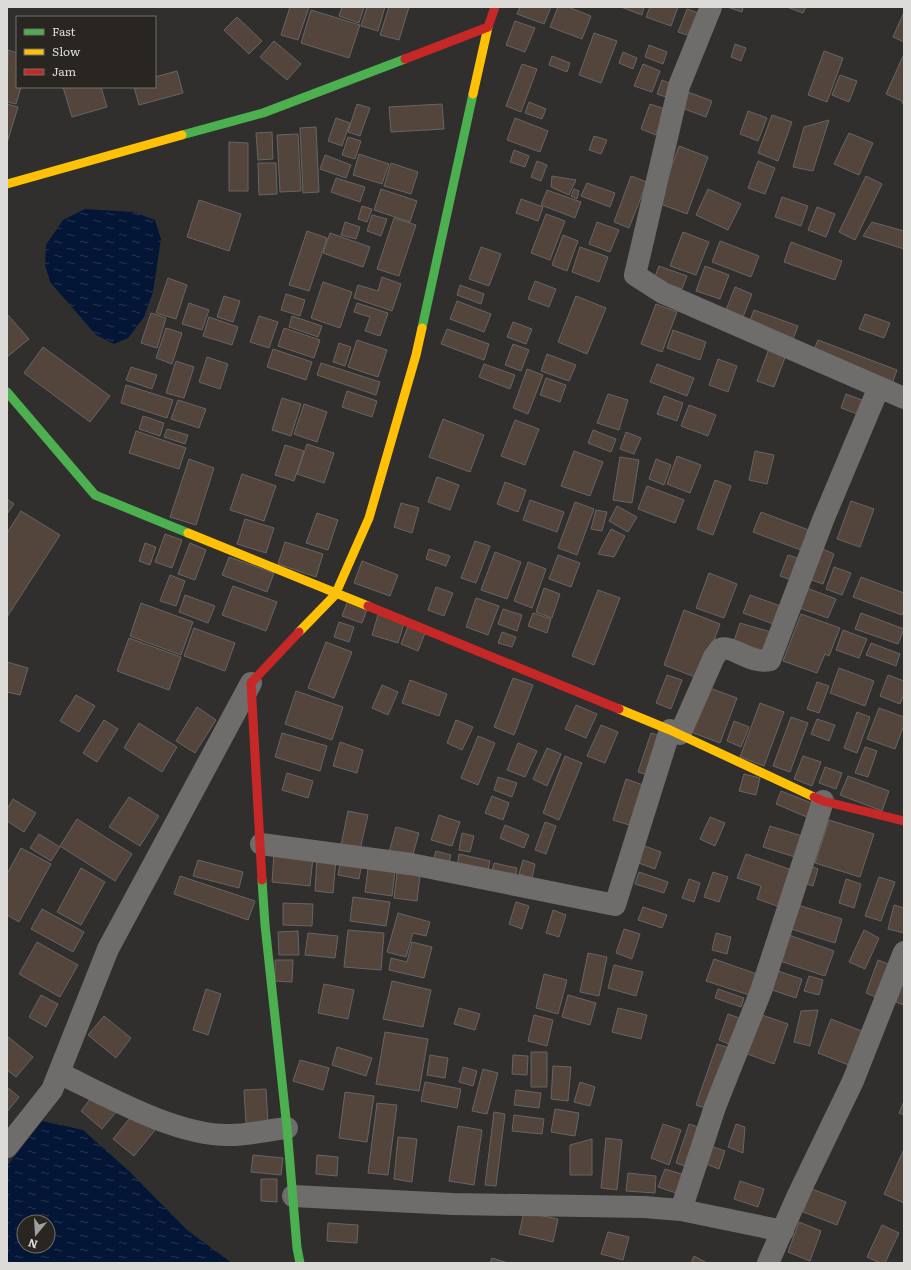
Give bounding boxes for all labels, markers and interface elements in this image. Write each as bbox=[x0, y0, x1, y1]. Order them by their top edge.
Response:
legend bbox=[16, 16, 156, 88]
text: Fast bbox=[52, 22, 76, 40]
text: Slow bbox=[52, 42, 81, 60]
text: Jam bbox=[52, 62, 77, 80]
north arrow bbox=[16, 1214, 56, 1254]
text: N bbox=[26, 1235, 39, 1253]

